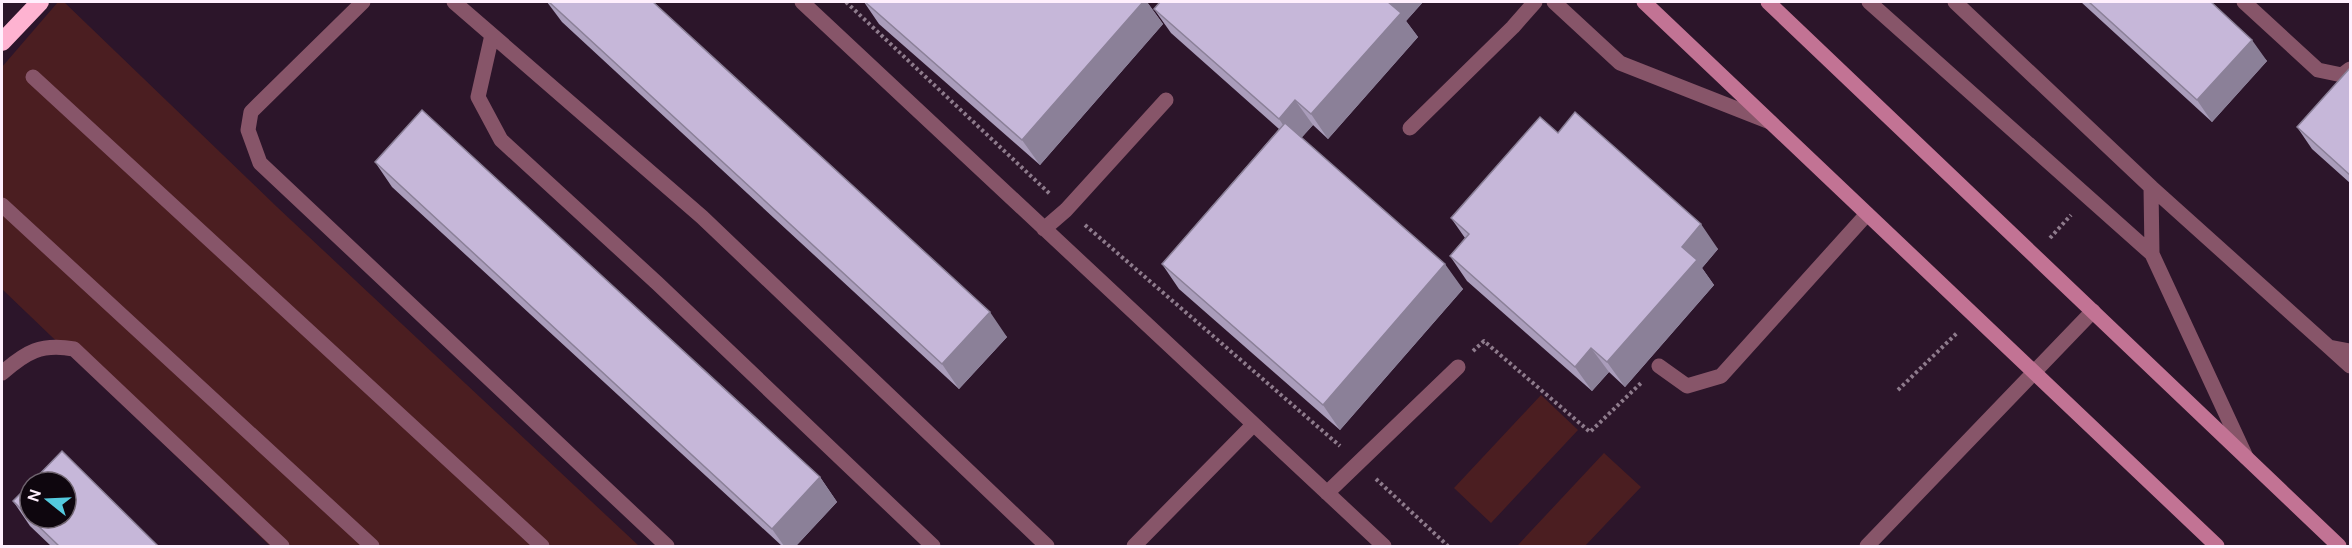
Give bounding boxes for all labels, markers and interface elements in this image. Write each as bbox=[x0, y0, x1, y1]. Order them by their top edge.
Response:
north arrow bbox=[18, 470, 78, 530]
text: N bbox=[22, 487, 46, 504]

